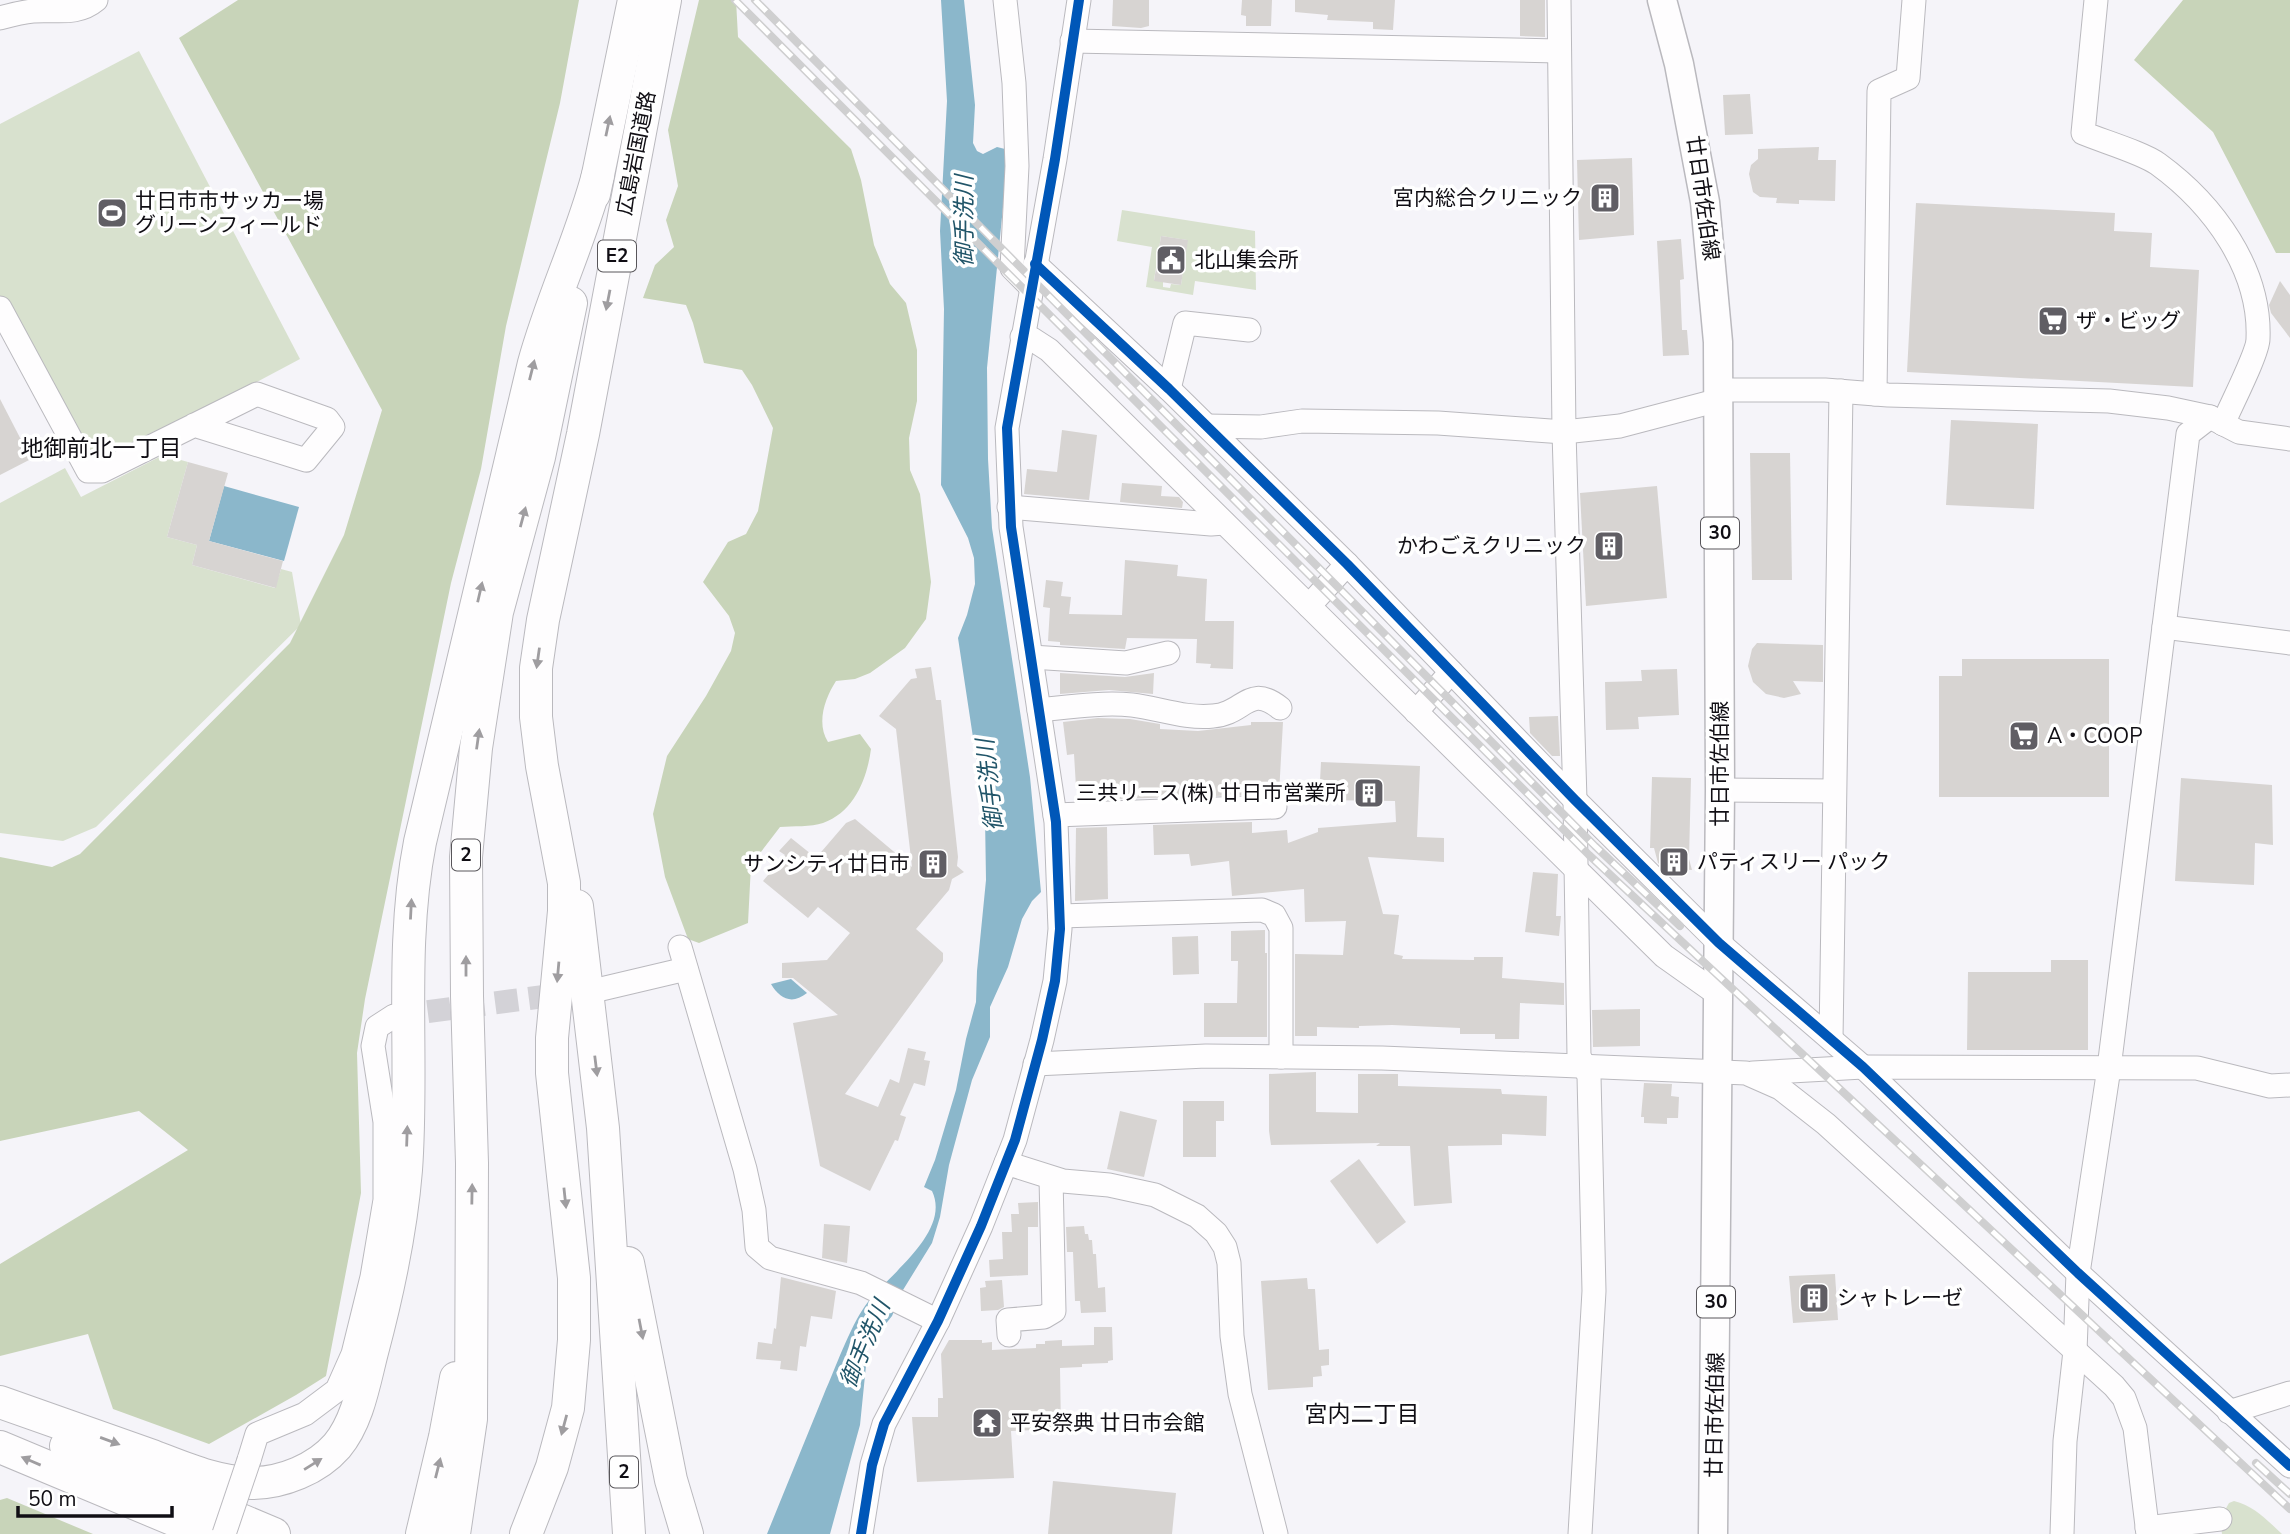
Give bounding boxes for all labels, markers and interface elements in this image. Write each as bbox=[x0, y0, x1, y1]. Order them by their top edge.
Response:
street label: 広島岩国道路 bbox=[610, 88, 662, 218]
one-way arrow bbox=[602, 115, 613, 137]
street label: 廿日市佐伯線 bbox=[1680, 134, 1726, 262]
water label: 御手洗川 bbox=[949, 172, 980, 267]
building icon: 宮内総合クリニック bbox=[1588, 181, 1622, 215]
place label: 宮内総合クリニック bbox=[1393, 184, 1582, 212]
place label: 廿日市市サッカー場 グリーンフィールド bbox=[135, 187, 324, 239]
sports icon: 廿日市市サッカー場 グリーンフィールド bbox=[95, 196, 129, 230]
road number: E2 bbox=[598, 240, 636, 272]
public building icon: 北山集会所 bbox=[1154, 243, 1188, 277]
place label: 北山集会所 bbox=[1194, 246, 1299, 274]
one-way arrow bbox=[603, 289, 614, 311]
supermarket icon: ザ・ビッグ bbox=[2036, 304, 2070, 338]
place label: ザ・ビッグ bbox=[2076, 307, 2181, 335]
one-way arrow bbox=[527, 359, 538, 381]
district label: 地御前北一丁目 bbox=[21, 433, 182, 464]
one-way arrow bbox=[518, 505, 529, 527]
road number: 30 bbox=[1701, 518, 1739, 548]
building icon: かわごえクリニック bbox=[1592, 529, 1626, 563]
place label: かわごえクリニック bbox=[1397, 532, 1586, 560]
one-way arrow bbox=[475, 581, 486, 603]
one-way arrow bbox=[532, 647, 543, 669]
street label: 廿日市佐伯線 bbox=[1706, 701, 1734, 827]
supermarket icon: A・COOP bbox=[2007, 719, 2041, 753]
place label: A・COOP bbox=[2047, 722, 2143, 750]
one-way arrow bbox=[472, 728, 483, 750]
water label: 御手洗川 bbox=[969, 735, 1010, 832]
building icon: 三共リース(株) 廿日市営業所 bbox=[1352, 776, 1386, 810]
place label: 三共リース(株) 廿日市営業所 bbox=[1076, 779, 1346, 807]
road number: 2 bbox=[452, 840, 480, 870]
building icon: パティスリー パック bbox=[1657, 845, 1691, 879]
building icon: サンシティ廿日市 bbox=[916, 847, 950, 881]
place label: パティスリー パック bbox=[1697, 848, 1890, 876]
place label: サンシティ廿日市 bbox=[743, 850, 910, 878]
one-way arrow bbox=[405, 898, 416, 920]
one-way arrow bbox=[461, 955, 472, 977]
one-way arrow bbox=[552, 961, 563, 983]
one-way arrow bbox=[591, 1056, 602, 1078]
one-way arrow bbox=[401, 1125, 412, 1147]
one-way arrow bbox=[466, 1182, 478, 1204]
one-way arrow bbox=[560, 1188, 571, 1210]
building icon: シャトレーゼ bbox=[1797, 1281, 1831, 1315]
place label: シャトレーゼ bbox=[1837, 1284, 1963, 1312]
road number: 30 bbox=[1697, 1286, 1735, 1318]
water label: 御手洗川 bbox=[833, 1293, 898, 1392]
one-way arrow bbox=[636, 1318, 647, 1340]
street label: 廿日市佐伯線 bbox=[1700, 1352, 1730, 1478]
district label: 宮内二丁目 bbox=[1305, 1399, 1420, 1430]
temple icon: 平安祭典 廿日市会館 bbox=[970, 1406, 1004, 1440]
place label: 平安祭典 廿日市会館 bbox=[1010, 1409, 1204, 1437]
one-way arrow bbox=[558, 1414, 569, 1436]
one-way arrow bbox=[100, 1436, 121, 1447]
one-way arrow bbox=[21, 1455, 42, 1466]
road number: 2 bbox=[610, 1456, 638, 1488]
one-way arrow bbox=[433, 1457, 444, 1479]
one-way arrow bbox=[304, 1458, 323, 1471]
scale bar bbox=[18, 1474, 172, 1518]
text: 50 m bbox=[28, 1485, 77, 1513]

